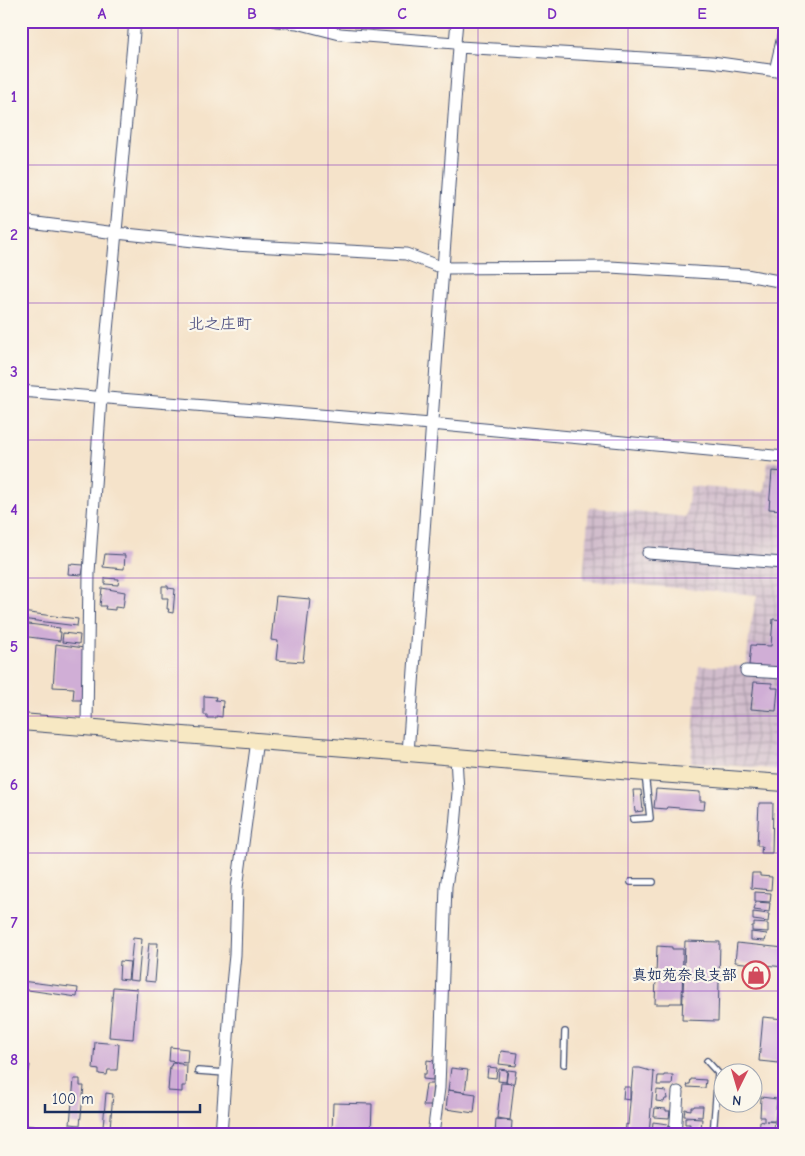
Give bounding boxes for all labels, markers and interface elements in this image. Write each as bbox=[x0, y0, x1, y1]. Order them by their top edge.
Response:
text: A bbox=[98, 5, 107, 23]
text: B bbox=[247, 5, 257, 23]
text: C bbox=[397, 5, 407, 23]
text: D bbox=[547, 5, 557, 23]
text: E bbox=[697, 5, 707, 23]
text: 1 bbox=[11, 88, 17, 106]
text: 2 bbox=[10, 226, 18, 244]
district label: 北之庄町 bbox=[188, 315, 252, 333]
text: 3 bbox=[10, 363, 18, 381]
text: 4 bbox=[10, 501, 18, 519]
text: 5 bbox=[10, 638, 18, 656]
text: 6 bbox=[10, 776, 18, 794]
text: 7 bbox=[10, 914, 18, 932]
shop icon: 真如苑奈良支部 bbox=[741, 960, 771, 990]
place label: 真如苑奈良支部 bbox=[632, 966, 737, 984]
text: 8 bbox=[10, 1051, 18, 1069]
north arrow bbox=[712, 1064, 762, 1114]
scale bar bbox=[45, 1081, 200, 1113]
text: 100 m bbox=[52, 1090, 94, 1108]
text: N bbox=[732, 1092, 742, 1109]

